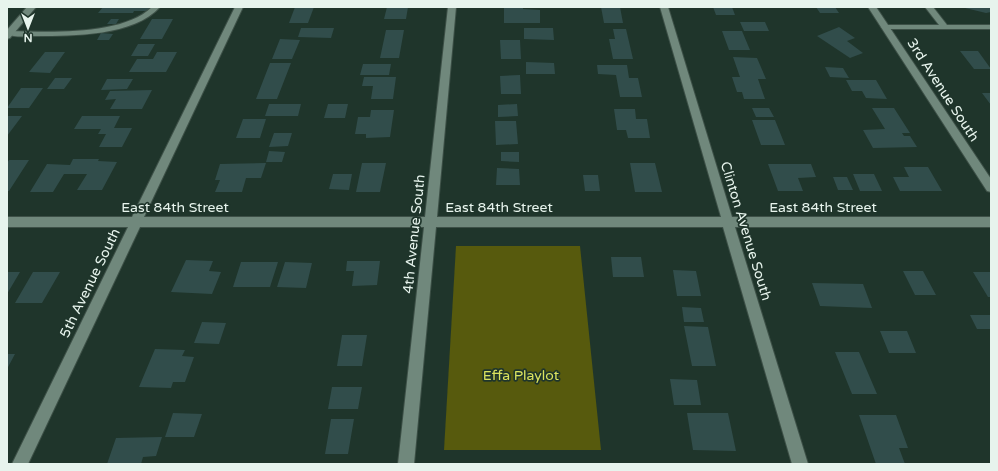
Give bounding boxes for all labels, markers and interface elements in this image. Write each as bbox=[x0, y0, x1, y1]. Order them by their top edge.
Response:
north arrow bbox=[8, 8, 48, 48]
text: N bbox=[24, 31, 32, 44]
street label: 3rd Avenue South bbox=[903, 35, 983, 145]
street label: Clinton Avenue South bbox=[717, 160, 775, 302]
street label: 4th Avenue South bbox=[399, 174, 429, 294]
street label: East 84th Street bbox=[121, 199, 229, 216]
street label: East 84th Street bbox=[445, 199, 553, 216]
street label: East 84th Street bbox=[769, 199, 877, 216]
street label: 5th Avenue South bbox=[56, 226, 124, 340]
park label: Effa Playlot bbox=[483, 367, 560, 384]

